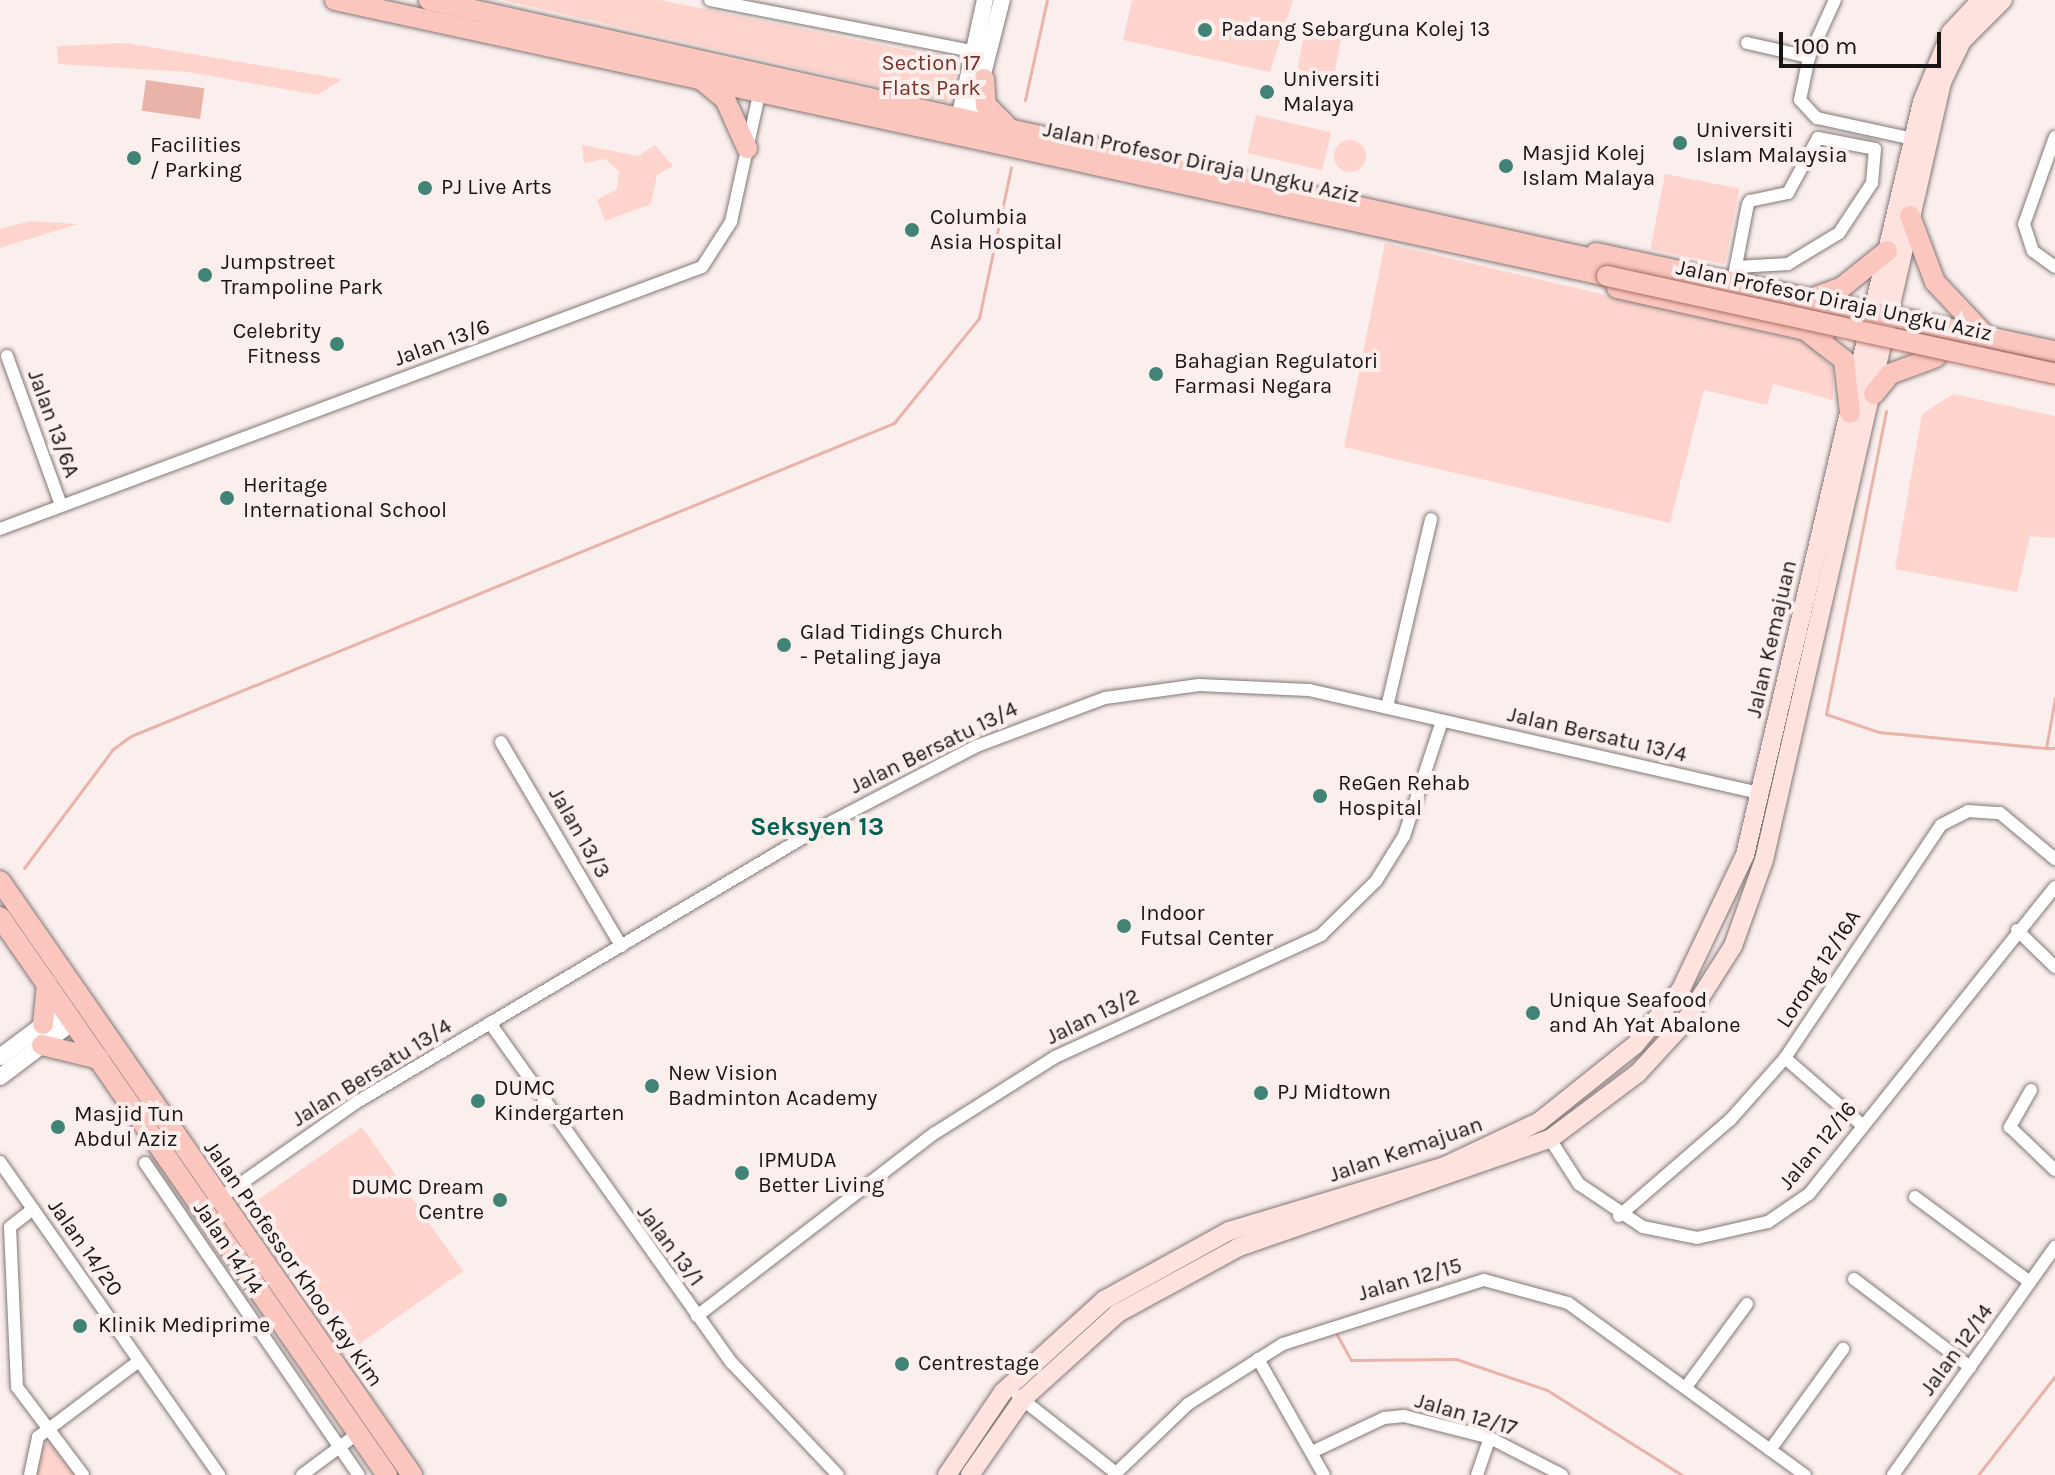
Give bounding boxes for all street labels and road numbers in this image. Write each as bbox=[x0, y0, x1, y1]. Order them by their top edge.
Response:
street label: Jalan Profesor Diraja Ungku Aziz bbox=[1041, 117, 1361, 209]
street label: Jalan Profesor Diraja Ungku Aziz bbox=[1674, 255, 1994, 347]
street label: Jalan 13/6 bbox=[390, 313, 494, 373]
street label: Jalan 13/6A bbox=[21, 367, 85, 481]
street label: Jalan Kemajuan bbox=[1741, 558, 1803, 720]
street label: Jalan Bersatu 13/4 bbox=[846, 696, 1022, 800]
street label: Jalan Bersatu 13/4 bbox=[1505, 702, 1689, 768]
street label: Jalan 13/3 bbox=[542, 783, 616, 883]
street label: Lorong 12/16A bbox=[1771, 905, 1867, 1033]
street label: Jalan 13/2 bbox=[1042, 983, 1144, 1051]
street label: Jalan Bersatu 13/4 bbox=[287, 1013, 457, 1133]
street label: Jalan 12/16 bbox=[1773, 1096, 1863, 1196]
street label: Jalan Kemajuan bbox=[1326, 1111, 1486, 1189]
street label: Jalan Professor Khoo Kay Kim bbox=[198, 1136, 388, 1392]
street label: Jalan 14/20 bbox=[42, 1194, 128, 1302]
street label: Jalan 14/14 bbox=[187, 1197, 269, 1299]
street label: Jalan 13/1 bbox=[631, 1200, 709, 1292]
street label: Jalan 12/15 bbox=[1355, 1253, 1465, 1307]
street label: Jalan 12/14 bbox=[1915, 1299, 1999, 1401]
street label: Jalan 12/17 bbox=[1412, 1388, 1520, 1442]

